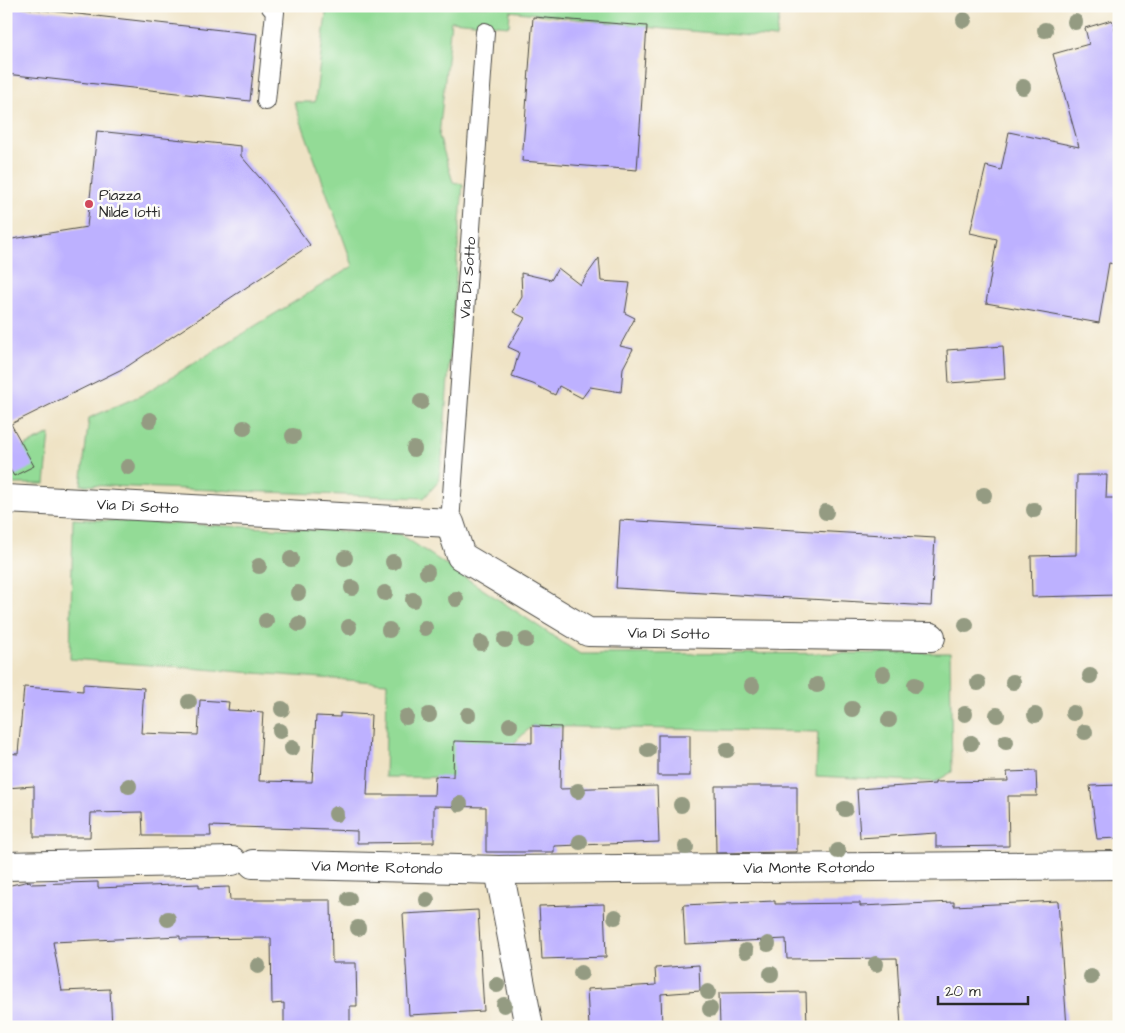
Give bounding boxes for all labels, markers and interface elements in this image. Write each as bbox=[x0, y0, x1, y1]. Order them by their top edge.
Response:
place label: Piazza Nilde Iotti bbox=[99, 185, 161, 223]
marker: Piazza Nilde Iotti bbox=[83, 198, 95, 210]
street label: Via Di Sotto bbox=[454, 235, 481, 319]
street label: Via Di Sotto bbox=[96, 493, 180, 519]
street label: Via Di Sotto bbox=[627, 622, 710, 644]
street label: Via Monte Rotondo bbox=[311, 855, 443, 879]
street label: Via Monte Rotondo bbox=[743, 856, 875, 879]
scale bar bbox=[938, 973, 1028, 1005]
text: 20 m bbox=[945, 981, 981, 1002]

